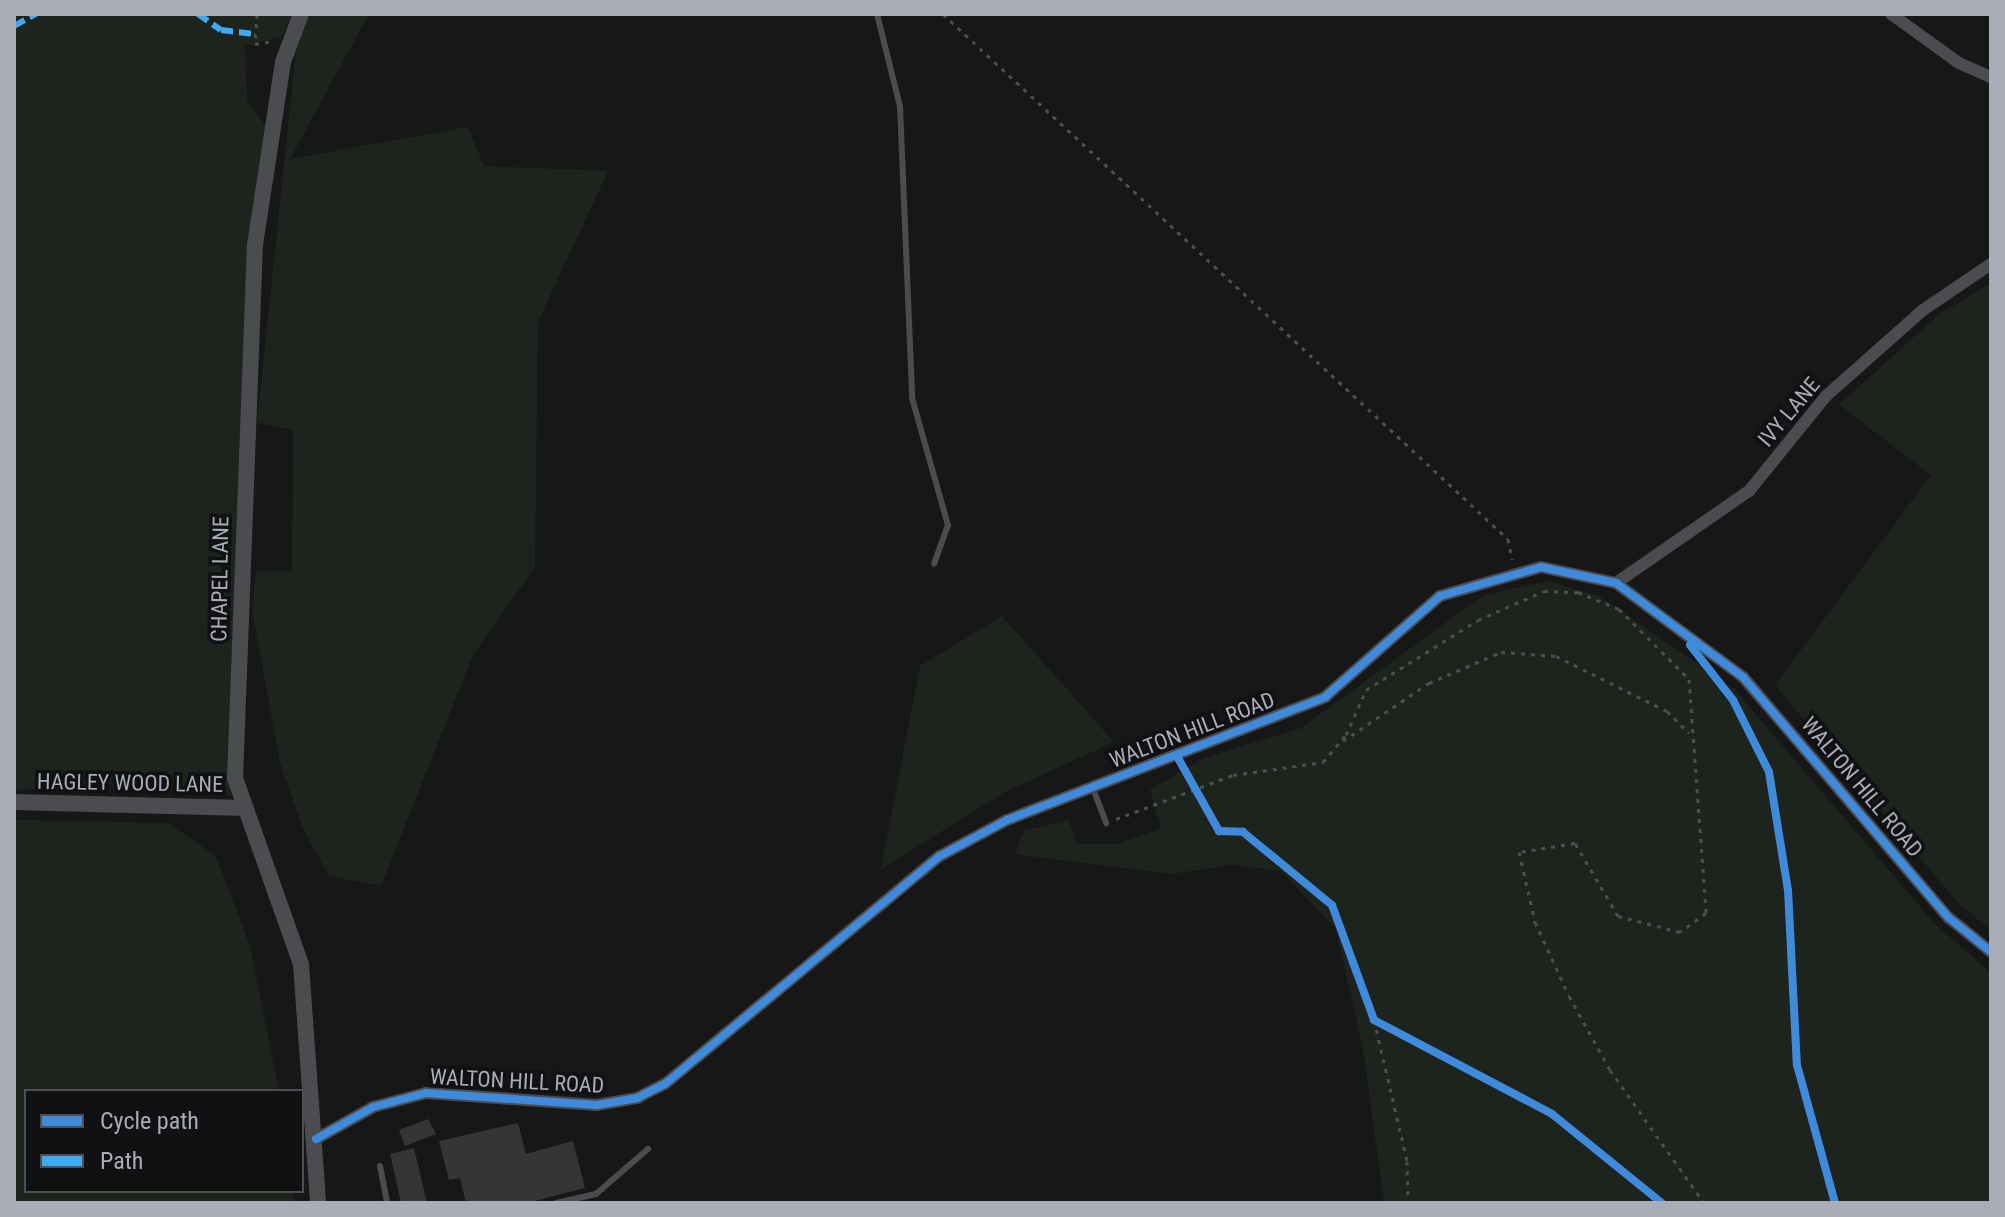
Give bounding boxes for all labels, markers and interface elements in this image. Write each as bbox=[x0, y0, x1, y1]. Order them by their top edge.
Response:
street label: IVY LANE bbox=[1752, 372, 1826, 452]
street label: CHAPEL LANE bbox=[206, 516, 234, 642]
street label: WALTON HILL ROAD bbox=[1106, 686, 1278, 774]
street label: WALTON HILL ROAD bbox=[1796, 712, 1928, 862]
street label: HAGLEY WOOD LANE bbox=[37, 768, 223, 798]
street label: WALTON HILL ROAD bbox=[429, 1063, 605, 1099]
legend bbox=[24, 1089, 304, 1193]
text: Cycle path bbox=[100, 1107, 199, 1135]
text: Path bbox=[100, 1147, 143, 1175]

